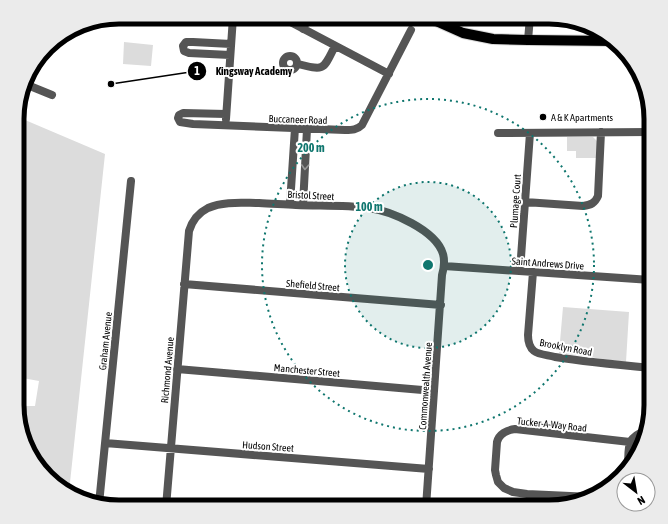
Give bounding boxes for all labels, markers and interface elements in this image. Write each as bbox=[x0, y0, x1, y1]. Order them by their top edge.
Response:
callout: Kingsway Academy bbox=[187, 60, 300, 83]
text: 1 bbox=[194, 64, 200, 78]
text: Kingsway Academy bbox=[216, 65, 293, 77]
marker: A & K Apartments bbox=[538, 112, 548, 122]
place label: A & K Apartments bbox=[551, 112, 614, 123]
street label: Buccaneer Road bbox=[268, 113, 328, 126]
text: 200 m bbox=[297, 141, 325, 155]
one-way arrow bbox=[301, 164, 309, 170]
street label: Plumage Court bbox=[508, 174, 523, 228]
street label: Bristol Street bbox=[287, 189, 335, 202]
text: 100 m bbox=[355, 200, 383, 214]
street label: Saint Andrews Drive bbox=[511, 255, 585, 272]
centre of rings bbox=[421, 258, 435, 272]
street label: Shefield Street bbox=[286, 278, 340, 293]
street label: Graham Avenue bbox=[97, 311, 114, 371]
street label: Richmond Avenue bbox=[159, 336, 176, 404]
street label: Brooklyn Road bbox=[539, 337, 593, 358]
street label: Commonwealth Avenue bbox=[417, 341, 434, 430]
street label: Manchester Street bbox=[273, 362, 341, 379]
street label: Tucker-A-Way Road bbox=[516, 415, 588, 434]
street label: Hudson Street bbox=[242, 439, 294, 454]
north arrow bbox=[616, 472, 656, 512]
text: N bbox=[635, 494, 647, 507]

